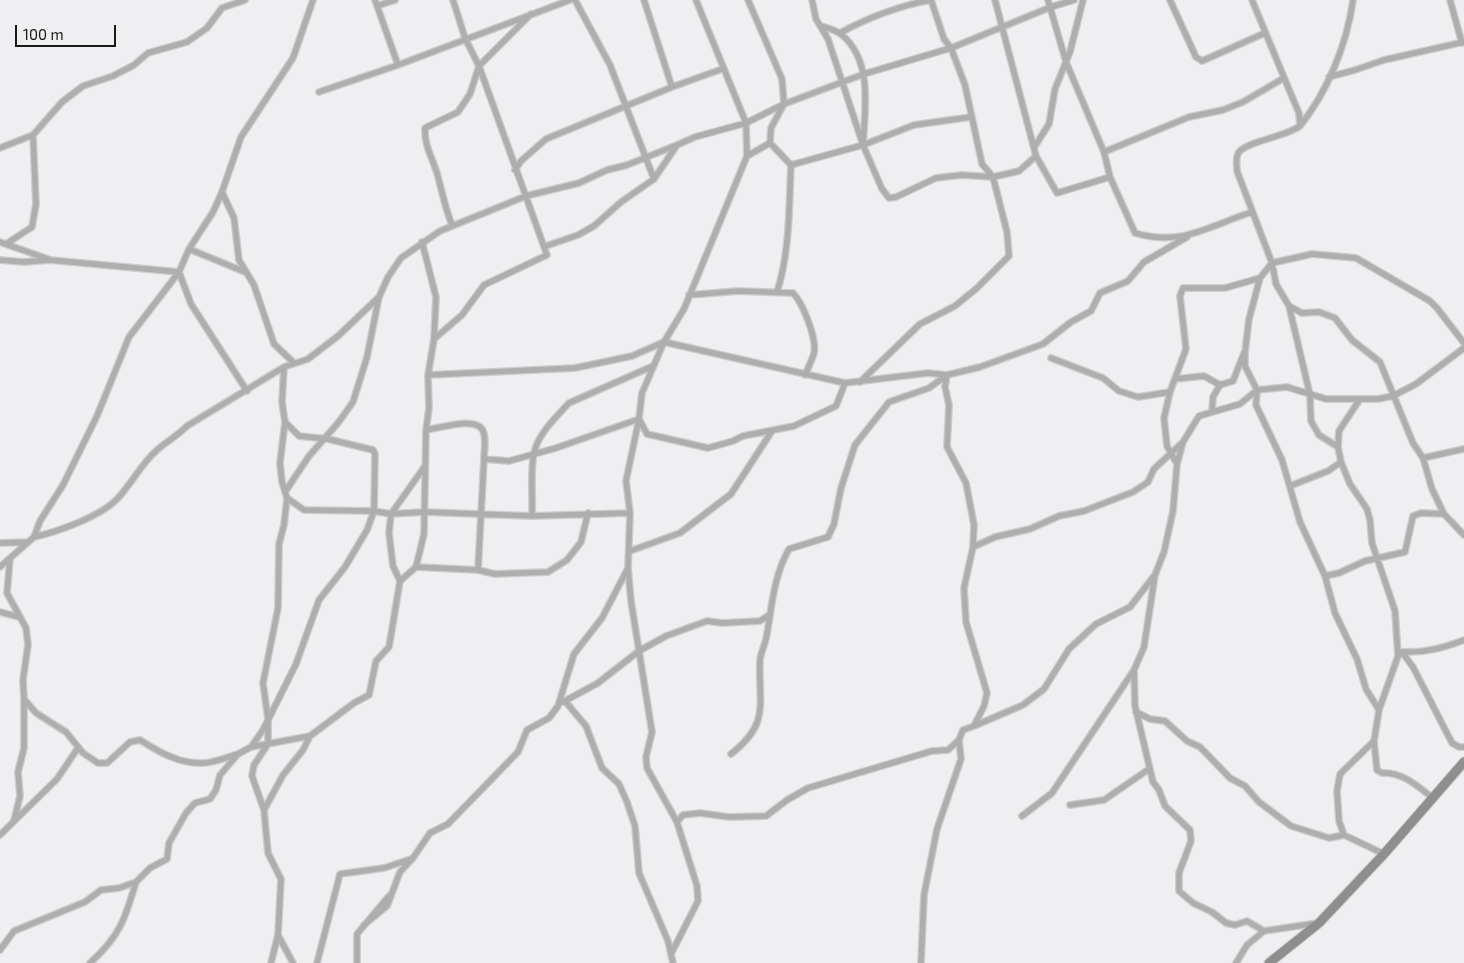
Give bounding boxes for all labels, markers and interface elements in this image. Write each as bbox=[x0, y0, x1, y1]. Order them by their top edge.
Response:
scale bar bbox=[18, 15, 119, 47]
text: 100 m bbox=[23, 25, 64, 43]

